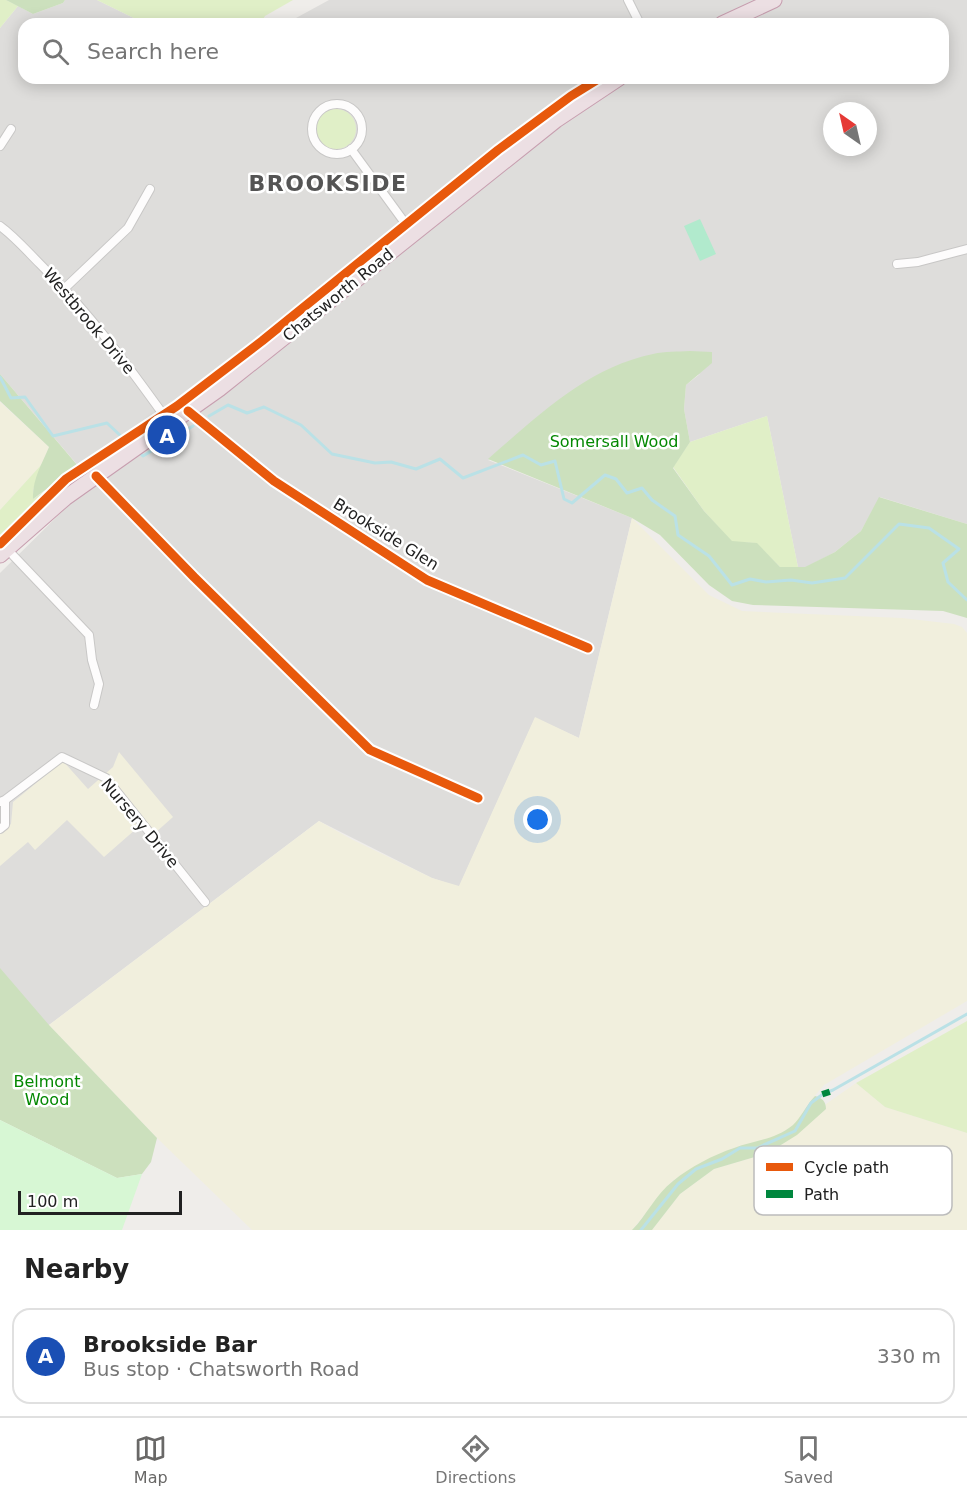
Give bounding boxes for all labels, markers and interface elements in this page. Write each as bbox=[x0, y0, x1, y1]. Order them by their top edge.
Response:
search box bbox=[18, 18, 949, 84]
icon: search bbox=[39, 35, 72, 68]
text: Search here bbox=[87, 39, 219, 64]
north arrow bbox=[823, 102, 877, 156]
district label: BROOKSIDE bbox=[249, 171, 407, 196]
street label: Chatsworth Road bbox=[279, 245, 397, 345]
street label: Westbrook Drive bbox=[39, 264, 139, 378]
pin: A bbox=[148, 412, 186, 458]
park label: Somersall Wood bbox=[550, 432, 678, 451]
street label: Brookside Glen bbox=[330, 494, 442, 574]
street label: Nursery Drive bbox=[97, 775, 183, 871]
your location bbox=[523, 805, 552, 834]
park label: Belmont Wood bbox=[13, 1072, 81, 1109]
legend bbox=[754, 1146, 952, 1215]
text: Cycle path bbox=[804, 1158, 889, 1177]
text: Path bbox=[804, 1185, 839, 1204]
scale bar bbox=[18, 1188, 182, 1216]
text: 100 m bbox=[27, 1192, 78, 1211]
text: Nearby bbox=[24, 1254, 129, 1284]
text: Brookside Bar bbox=[83, 1332, 257, 1357]
text: A bbox=[38, 1344, 53, 1368]
text: 330 m bbox=[877, 1344, 941, 1368]
text: Bus stop · Chatsworth Road bbox=[83, 1357, 359, 1381]
tab: Map bbox=[134, 1432, 168, 1487]
tab: Directions bbox=[435, 1432, 516, 1487]
tab: Saved bbox=[784, 1432, 833, 1487]

